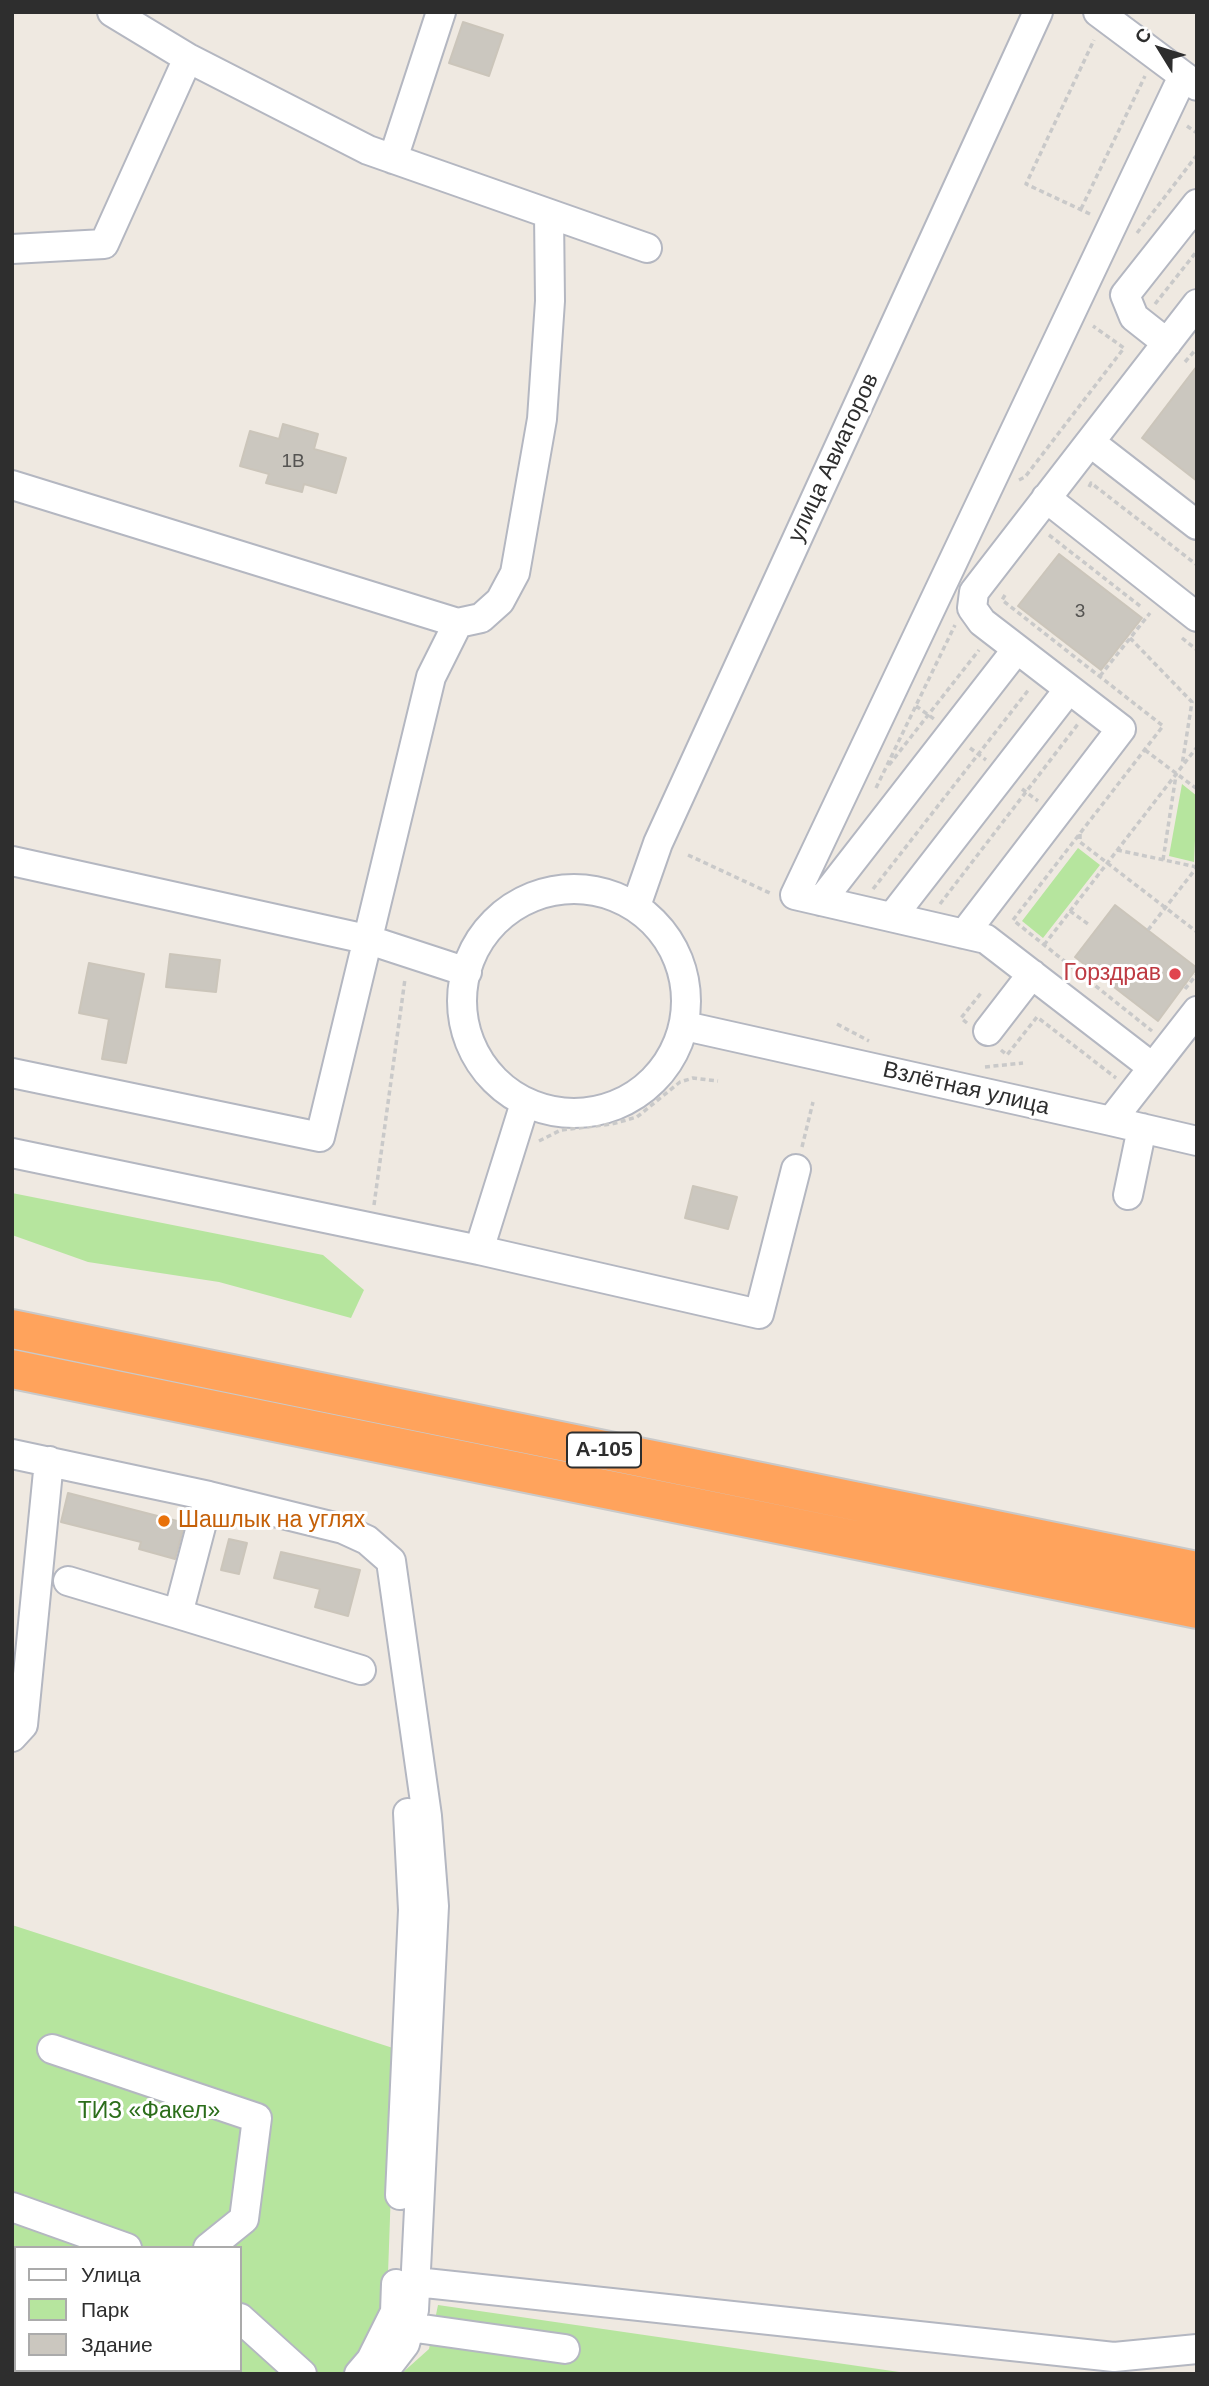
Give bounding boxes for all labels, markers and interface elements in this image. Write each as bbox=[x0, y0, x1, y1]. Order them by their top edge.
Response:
north arrow bbox=[1125, 14, 1195, 84]
text: С bbox=[1131, 24, 1156, 48]
street label: улица Авиаторов bbox=[783, 369, 885, 547]
house number: 1В bbox=[281, 451, 305, 473]
house number: 3 bbox=[1075, 601, 1085, 623]
place label: Горздрав bbox=[1063, 960, 1161, 988]
marker: Горздрав bbox=[1167, 966, 1183, 982]
street label: Взлётная улица bbox=[880, 1056, 1052, 1122]
road number: А-105 bbox=[567, 1432, 641, 1468]
place label: Шашлык на углях bbox=[178, 1507, 365, 1535]
marker: Шашлык на углях bbox=[156, 1513, 172, 1529]
park label: ТИЗ «Факел» bbox=[78, 2098, 220, 2126]
legend bbox=[14, 2246, 242, 2372]
text: Улица bbox=[81, 2263, 141, 2286]
text: Парк bbox=[81, 2298, 129, 2321]
text: Здание bbox=[81, 2333, 153, 2356]

